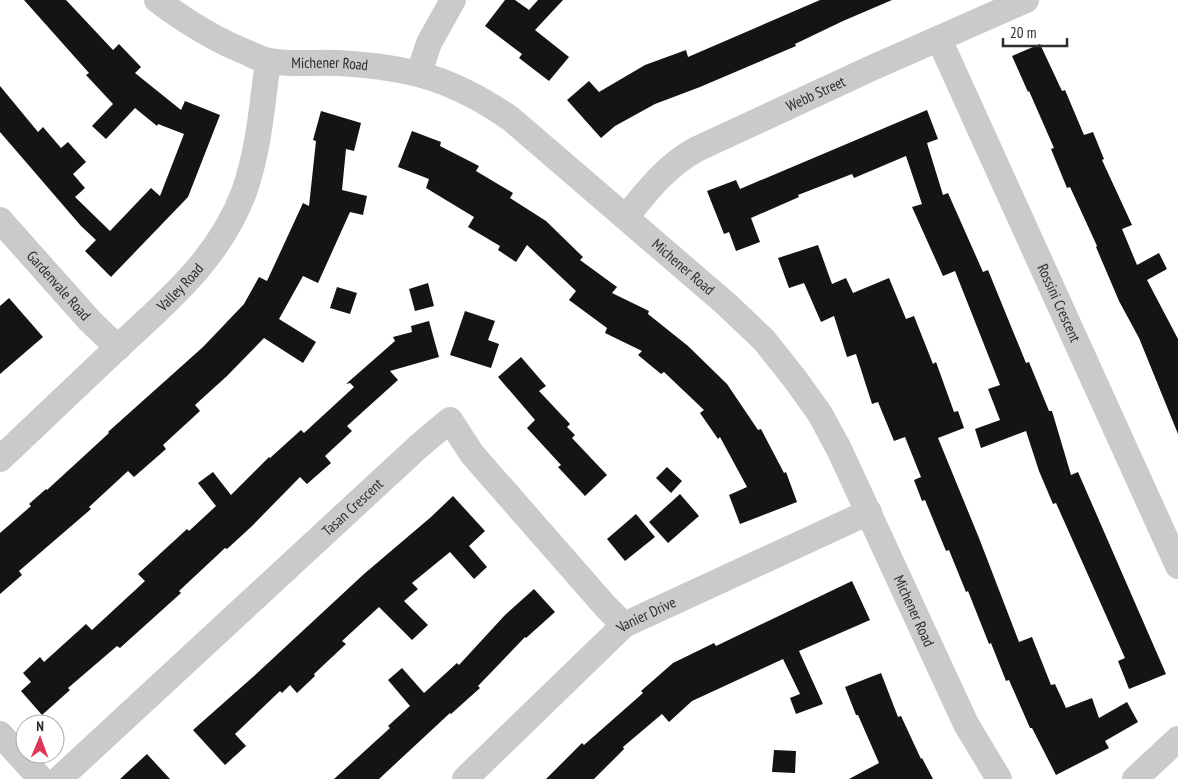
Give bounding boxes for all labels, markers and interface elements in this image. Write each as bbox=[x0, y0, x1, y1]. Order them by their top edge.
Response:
scale bar bbox=[1003, 15, 1067, 47]
text: 20 m bbox=[1010, 23, 1036, 42]
street label: Michener Road bbox=[291, 53, 369, 74]
street label: Webb Street bbox=[783, 72, 848, 115]
street label: Michener Road bbox=[648, 234, 719, 299]
street label: Gardenvale Road bbox=[23, 247, 95, 324]
street label: Valley Road bbox=[152, 259, 207, 316]
street label: Rossini Crescent bbox=[1033, 261, 1085, 345]
street label: Tasan Crescent bbox=[318, 474, 387, 540]
street label: Michener Road bbox=[890, 572, 939, 650]
street label: Vanier Drive bbox=[611, 592, 679, 637]
north arrow bbox=[15, 714, 65, 764]
text: N bbox=[36, 717, 44, 735]

